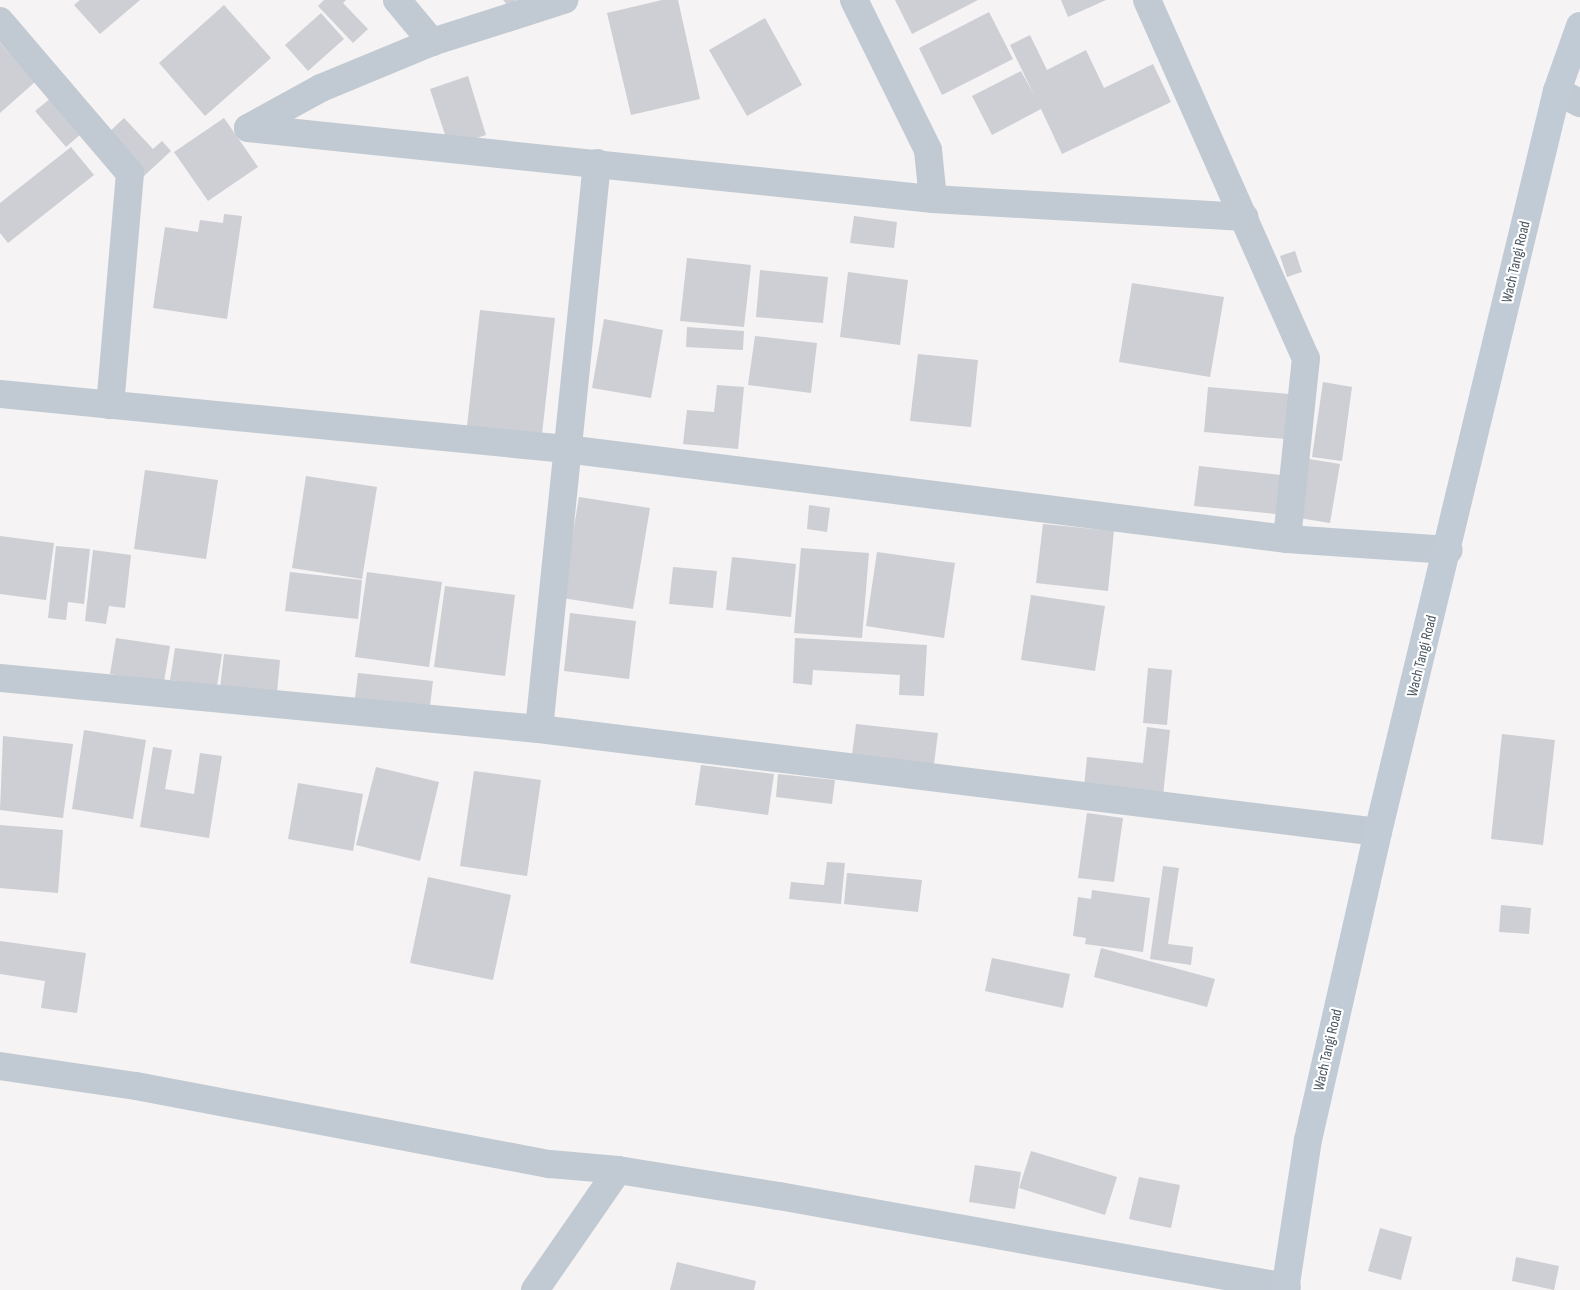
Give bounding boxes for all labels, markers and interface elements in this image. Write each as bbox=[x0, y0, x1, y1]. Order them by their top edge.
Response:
street label: Wach Tangi Road bbox=[1498, 219, 1534, 305]
street label: Wach Tangi Road bbox=[1403, 613, 1441, 699]
street label: Wach Tangi Road bbox=[1310, 1007, 1346, 1093]

